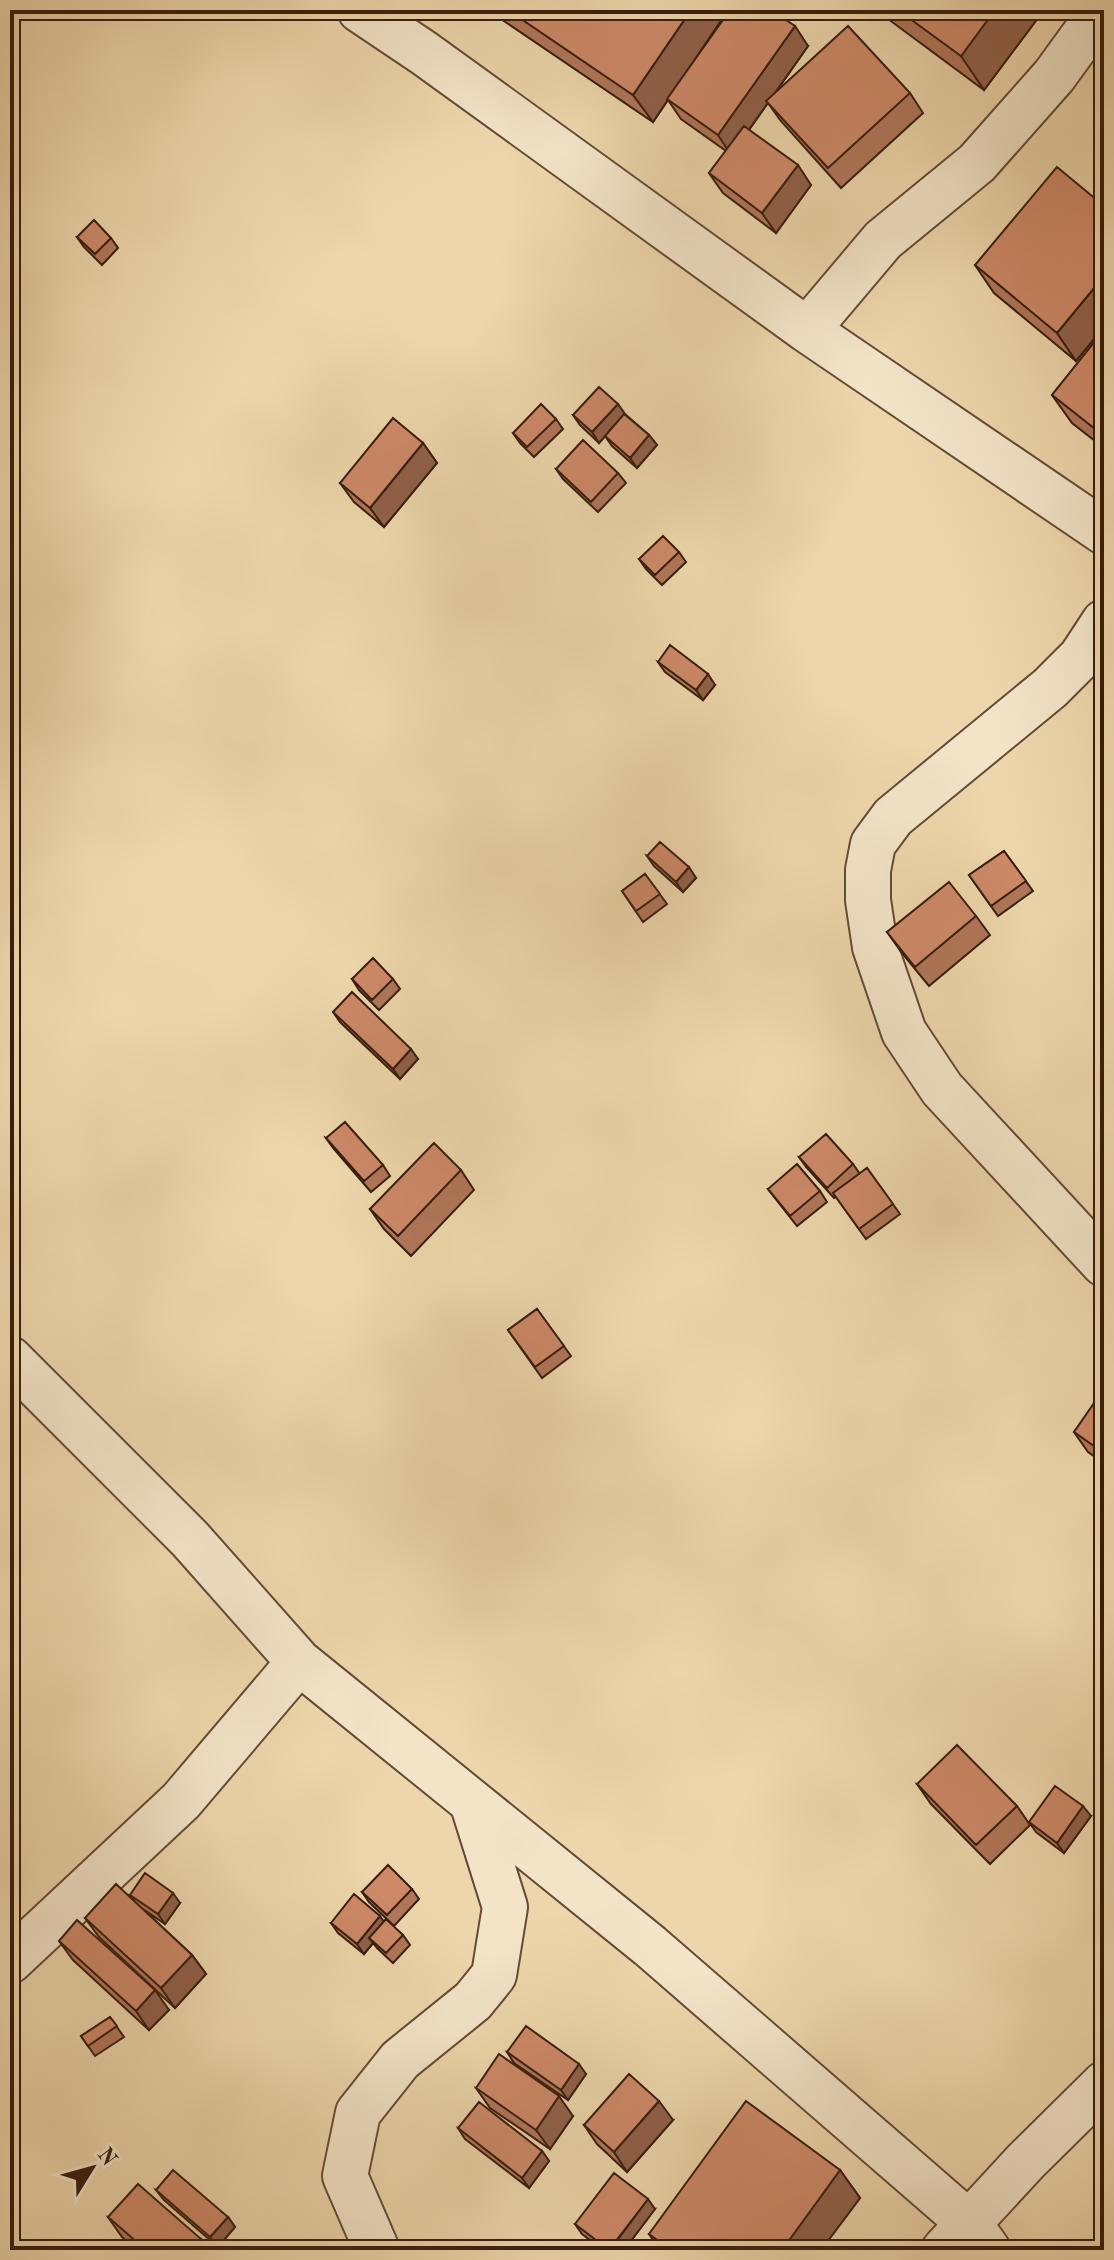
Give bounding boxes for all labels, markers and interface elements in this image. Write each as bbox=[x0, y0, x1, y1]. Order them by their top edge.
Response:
north arrow bbox=[52, 2128, 132, 2208]
text: N bbox=[93, 2144, 120, 2171]

